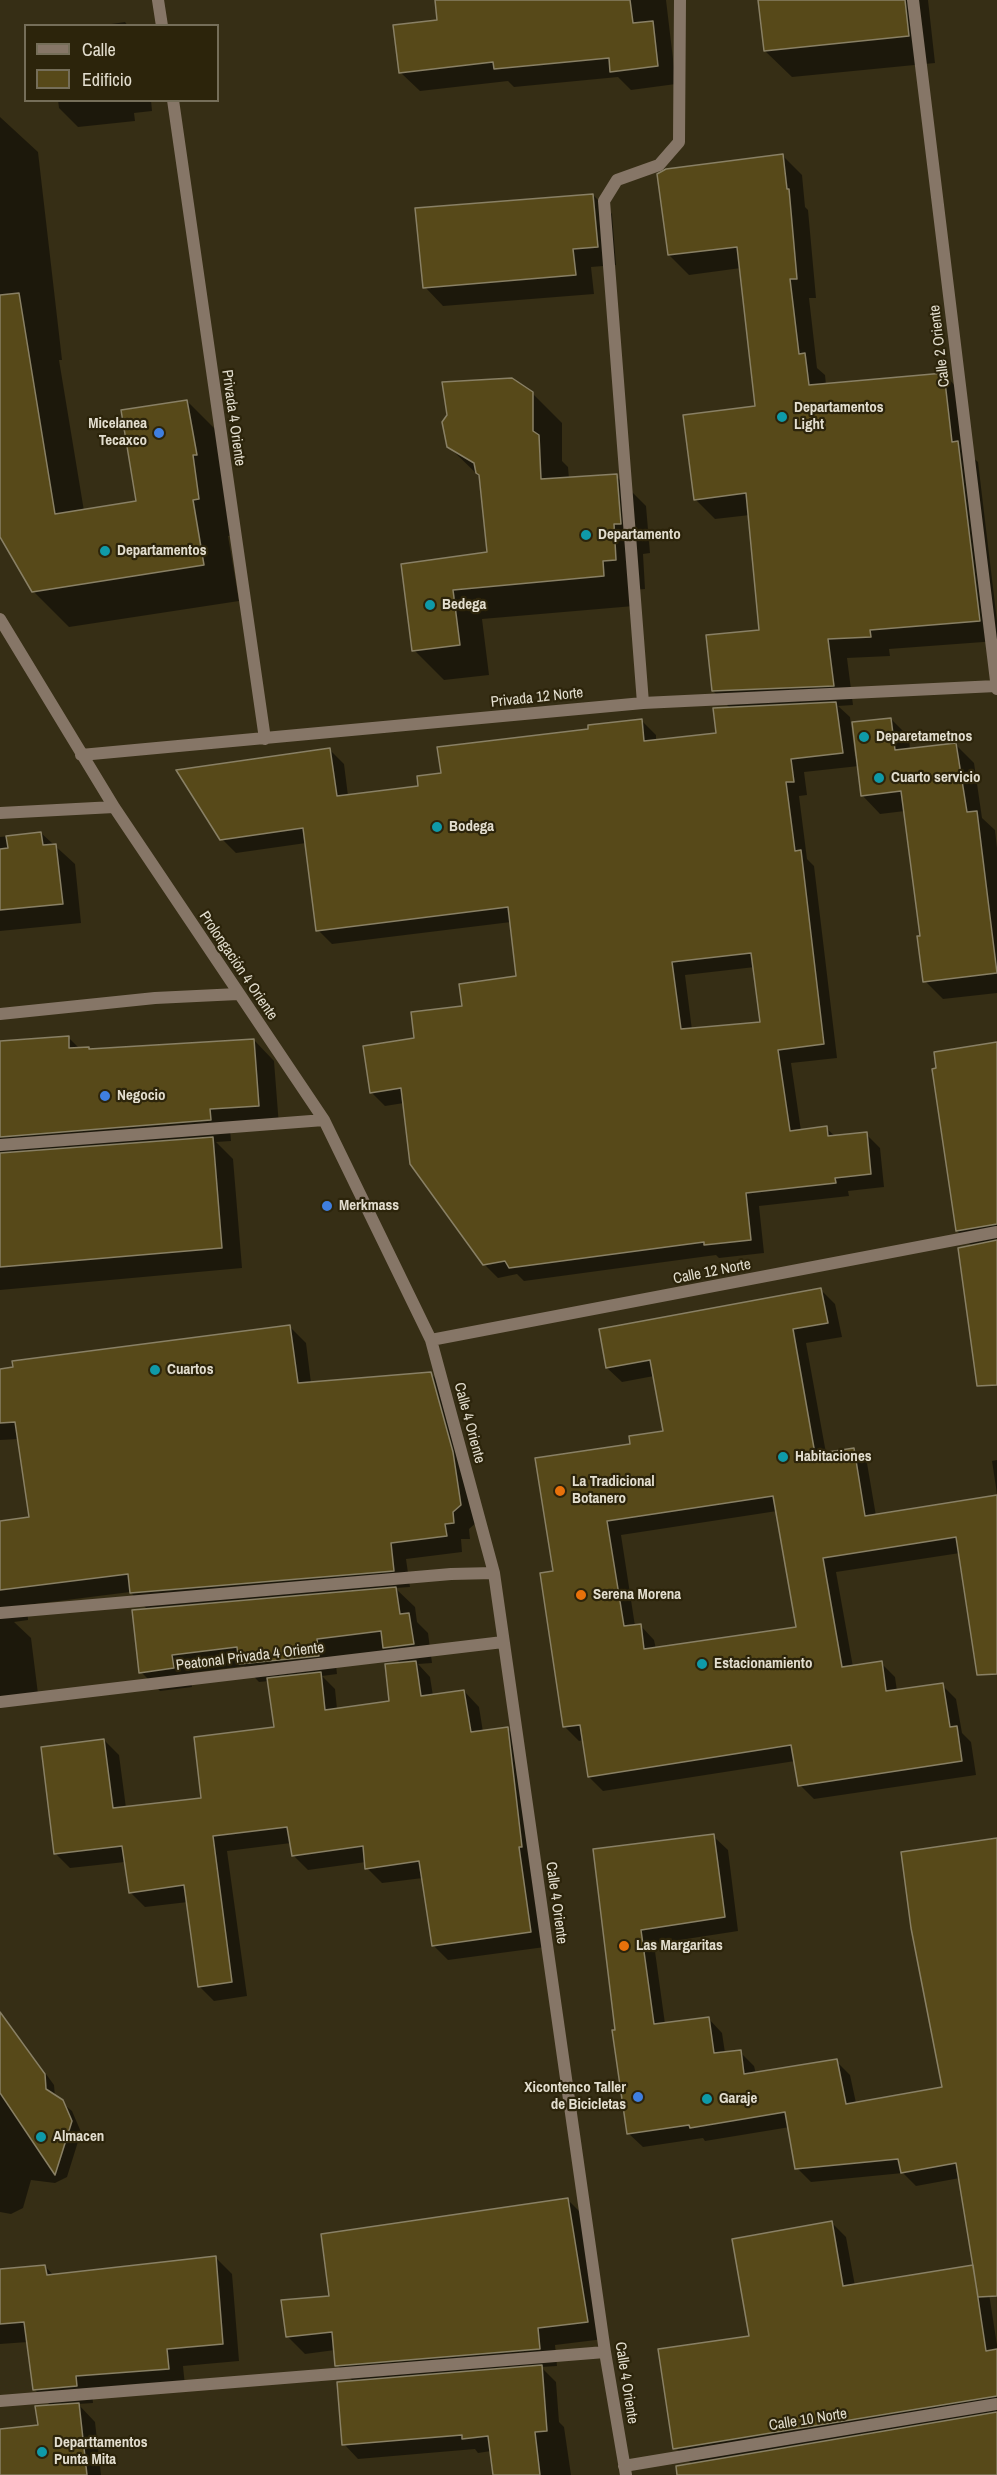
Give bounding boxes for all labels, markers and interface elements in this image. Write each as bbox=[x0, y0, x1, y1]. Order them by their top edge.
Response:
legend bbox=[24, 24, 219, 102]
text: Calle bbox=[82, 37, 116, 62]
text: Edificio bbox=[82, 67, 132, 92]
street label: Calle 2 Oriente bbox=[926, 304, 954, 388]
street label: Privada 4 Oriente bbox=[217, 369, 249, 467]
place label: Departamentos Light bbox=[794, 399, 884, 434]
marker: Departamentos Light bbox=[775, 410, 789, 424]
place label: Micelanea Tecaxco bbox=[88, 415, 147, 450]
marker: Micelanea Tecaxco bbox=[152, 426, 166, 440]
place label: Departamento bbox=[598, 526, 681, 544]
marker: Departamento bbox=[579, 528, 593, 542]
place label: Departamentos bbox=[117, 542, 207, 560]
marker: Departamentos bbox=[98, 544, 112, 558]
place label: Bedega bbox=[442, 596, 486, 614]
marker: Bedega bbox=[423, 598, 437, 612]
street label: Privada 12 Norte bbox=[490, 684, 584, 712]
place label: Deparetametnos bbox=[876, 728, 972, 746]
marker: Deparetametnos bbox=[857, 730, 871, 744]
place label: Cuarto servicio bbox=[891, 769, 981, 787]
marker: Cuarto servicio bbox=[872, 771, 886, 785]
place label: Bodega bbox=[449, 818, 494, 836]
marker: Bodega bbox=[430, 820, 444, 834]
street label: Prolongación 4 Oriente bbox=[195, 908, 281, 1024]
place label: Negocio bbox=[117, 1087, 166, 1105]
marker: Negocio bbox=[98, 1089, 112, 1103]
place label: Merkmass bbox=[339, 1197, 399, 1215]
marker: Merkmass bbox=[320, 1199, 334, 1213]
street label: Calle 12 Norte bbox=[672, 1256, 752, 1288]
place label: Cuartos bbox=[167, 1361, 213, 1379]
marker: Cuartos bbox=[148, 1363, 162, 1377]
street label: Calle 4 Oriente bbox=[450, 1381, 488, 1465]
place label: Habitaciones bbox=[795, 1448, 872, 1466]
marker: Habitaciones bbox=[776, 1450, 790, 1464]
place label: La Tradicional Botanero bbox=[572, 1473, 655, 1508]
marker: La Tradicional Botanero bbox=[553, 1484, 567, 1498]
place label: Serena Morena bbox=[593, 1586, 681, 1604]
marker: Serena Morena bbox=[574, 1588, 588, 1602]
street label: Peatonal Privada 4 Oriente bbox=[175, 1639, 325, 1675]
place label: Estacionamiento bbox=[714, 1655, 812, 1673]
marker: Estacionamiento bbox=[695, 1657, 709, 1671]
street label: Calle 4 Oriente bbox=[541, 1861, 571, 1945]
place label: Las Margaritas bbox=[636, 1937, 723, 1955]
marker: Las Margaritas bbox=[617, 1939, 631, 1953]
place label: Xicontenco Taller de Bicicletas bbox=[524, 2079, 626, 2114]
marker: Xicontenco Taller de Bicicletas bbox=[631, 2090, 645, 2104]
place label: Garaje bbox=[719, 2090, 757, 2108]
marker: Garaje bbox=[700, 2092, 714, 2106]
place label: Almacen bbox=[53, 2128, 104, 2146]
marker: Almacen bbox=[34, 2130, 48, 2144]
street label: Calle 4 Oriente bbox=[611, 2341, 641, 2425]
street label: Calle 10 Norte bbox=[768, 2405, 848, 2435]
place label: Departtamentos Punta Mita bbox=[54, 2434, 148, 2469]
marker: Departtamentos Punta Mita bbox=[35, 2445, 49, 2459]

